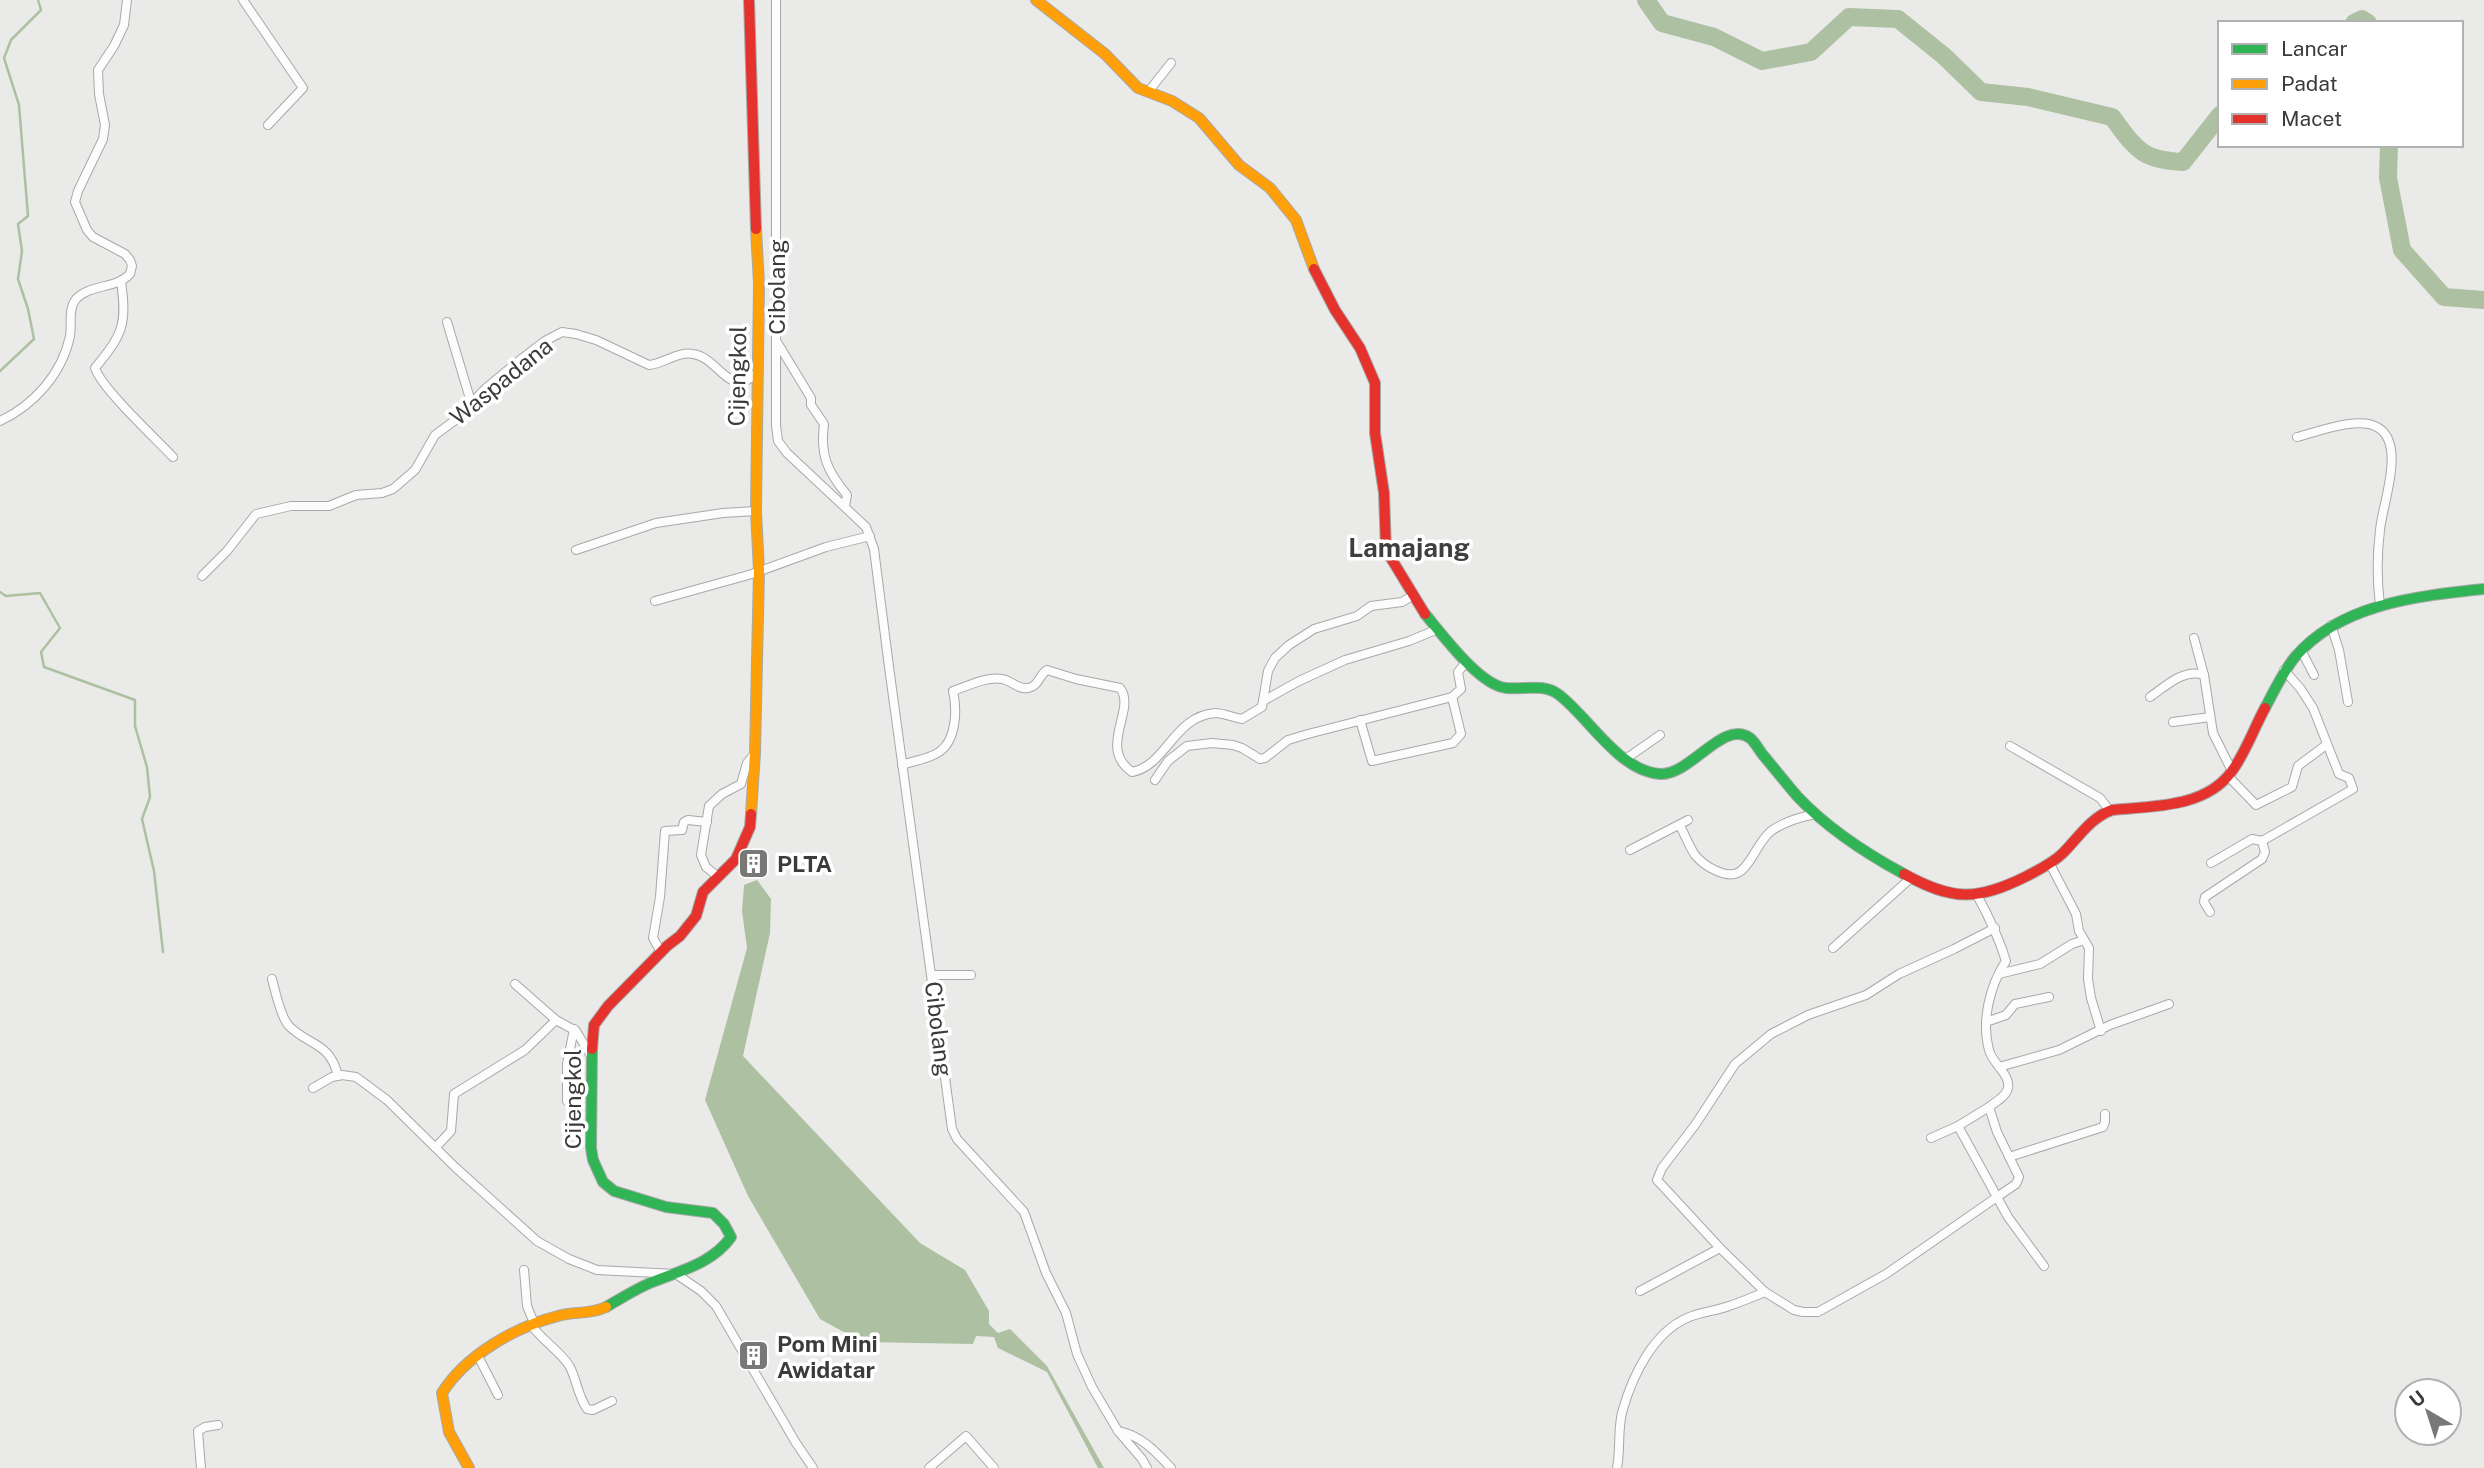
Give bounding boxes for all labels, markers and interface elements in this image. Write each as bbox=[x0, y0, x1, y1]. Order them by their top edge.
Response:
legend bbox=[2218, 21, 2463, 147]
text: Lancar bbox=[2281, 36, 2348, 61]
text: Padat bbox=[2281, 71, 2338, 96]
text: Macet bbox=[2281, 106, 2342, 131]
street label: Cibolang bbox=[763, 239, 790, 335]
street label: Cijengkol bbox=[723, 325, 751, 427]
street label: Waspadana bbox=[444, 332, 558, 430]
district label: Lamajang bbox=[1348, 532, 1470, 563]
building icon: PLTA bbox=[737, 846, 771, 880]
place label: PLTA bbox=[777, 850, 832, 877]
street label: Cibolang bbox=[920, 980, 958, 1078]
street label: Cijengkol bbox=[559, 1049, 586, 1149]
place label: Pom Mini Awidatar bbox=[777, 1330, 878, 1383]
building icon: Pom Mini Awidatar bbox=[737, 1339, 771, 1373]
north arrow bbox=[2393, 1377, 2463, 1447]
text: U bbox=[2405, 1386, 2430, 1412]

